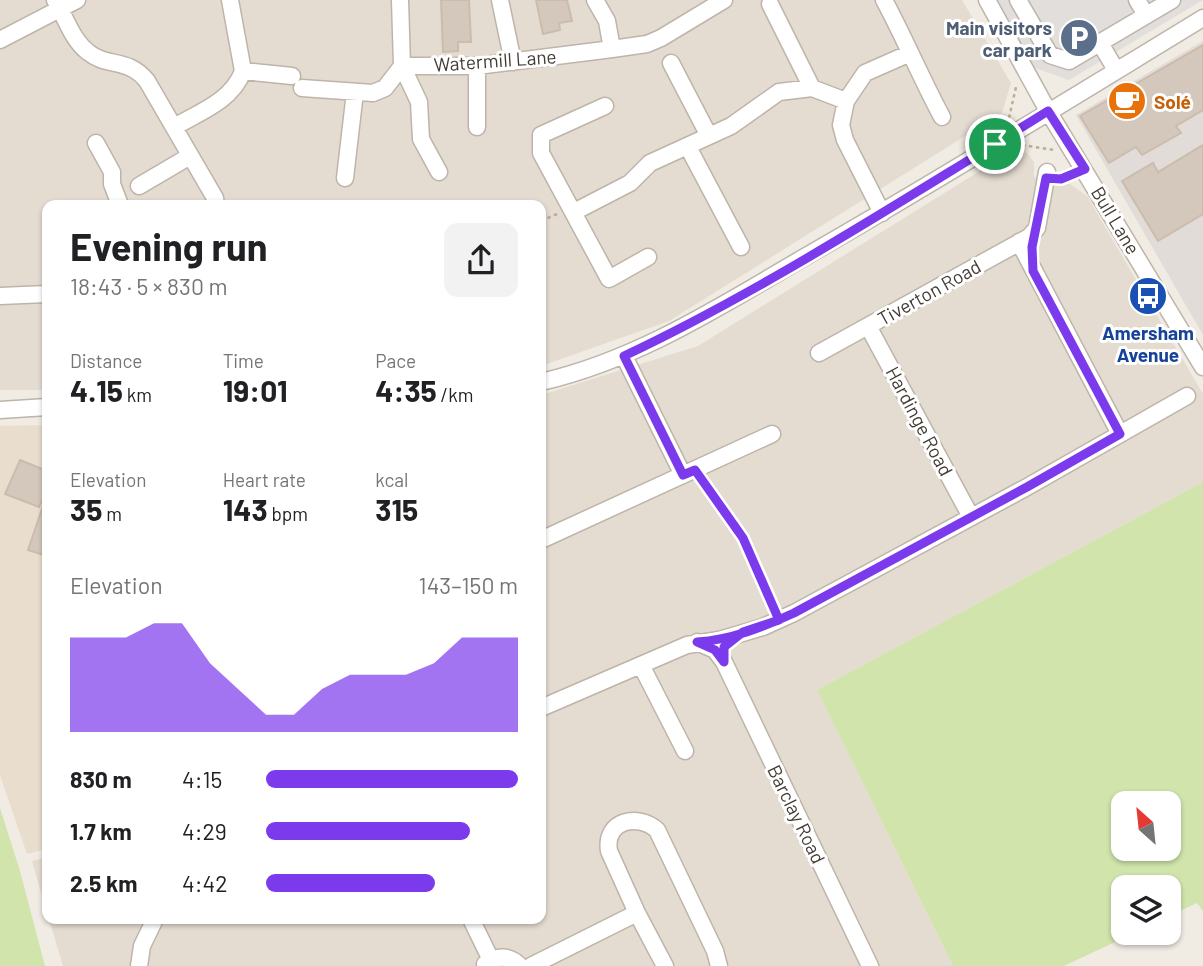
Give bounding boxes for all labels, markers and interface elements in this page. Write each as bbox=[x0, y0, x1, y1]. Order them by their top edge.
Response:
place label: Main visitors car park bbox=[946, 16, 1052, 61]
parking icon: Main visitors car park bbox=[1058, 17, 1100, 59]
street label: Watermill Lane bbox=[433, 44, 557, 76]
cafe icon: Solé bbox=[1106, 80, 1148, 122]
place label: Solé bbox=[1154, 90, 1191, 113]
pin bbox=[965, 114, 1025, 174]
icon: arrive bbox=[976, 125, 1014, 163]
street label: Bull Lane bbox=[1087, 182, 1145, 258]
text: Evening run bbox=[70, 223, 268, 269]
button: share bbox=[444, 223, 518, 297]
street label: Tiverton Road bbox=[873, 254, 985, 330]
text: 18:43 · 5 × 830 m bbox=[70, 272, 228, 300]
bus stop icon: Amersham Avenue bbox=[1127, 275, 1169, 317]
place label: Amersham Avenue bbox=[1102, 321, 1194, 366]
text: Distance bbox=[70, 349, 142, 372]
text: Time bbox=[223, 349, 264, 372]
text: Pace bbox=[375, 349, 416, 372]
street label: Hardinge Road bbox=[882, 362, 958, 480]
text: 4.15 bbox=[70, 372, 123, 408]
text: 19:01 bbox=[223, 372, 288, 408]
text: 4:35 bbox=[375, 372, 437, 408]
text: km bbox=[123, 383, 152, 406]
text: /km bbox=[437, 383, 473, 406]
text: Elevation bbox=[70, 468, 147, 491]
text: Heart rate bbox=[223, 468, 306, 491]
text: kcal bbox=[375, 468, 408, 491]
text: 35 bbox=[70, 491, 102, 527]
text: 143 bbox=[223, 491, 268, 527]
text: 315 bbox=[375, 491, 418, 527]
text: m bbox=[102, 502, 122, 525]
text: bpm bbox=[268, 502, 308, 525]
text: Elevation bbox=[70, 571, 163, 599]
text: 143–150 m bbox=[419, 571, 518, 599]
street label: Barclay Road bbox=[763, 761, 831, 867]
text: 830 m bbox=[70, 765, 132, 793]
text: 4:15 bbox=[182, 765, 222, 793]
north arrow bbox=[1111, 791, 1181, 861]
map controls bbox=[1111, 791, 1181, 945]
text: 1.7 km bbox=[70, 817, 132, 845]
text: 4:29 bbox=[182, 817, 227, 845]
text: 2.5 km bbox=[70, 869, 138, 897]
text: 4:42 bbox=[182, 869, 227, 897]
button: layers bbox=[1111, 875, 1181, 945]

